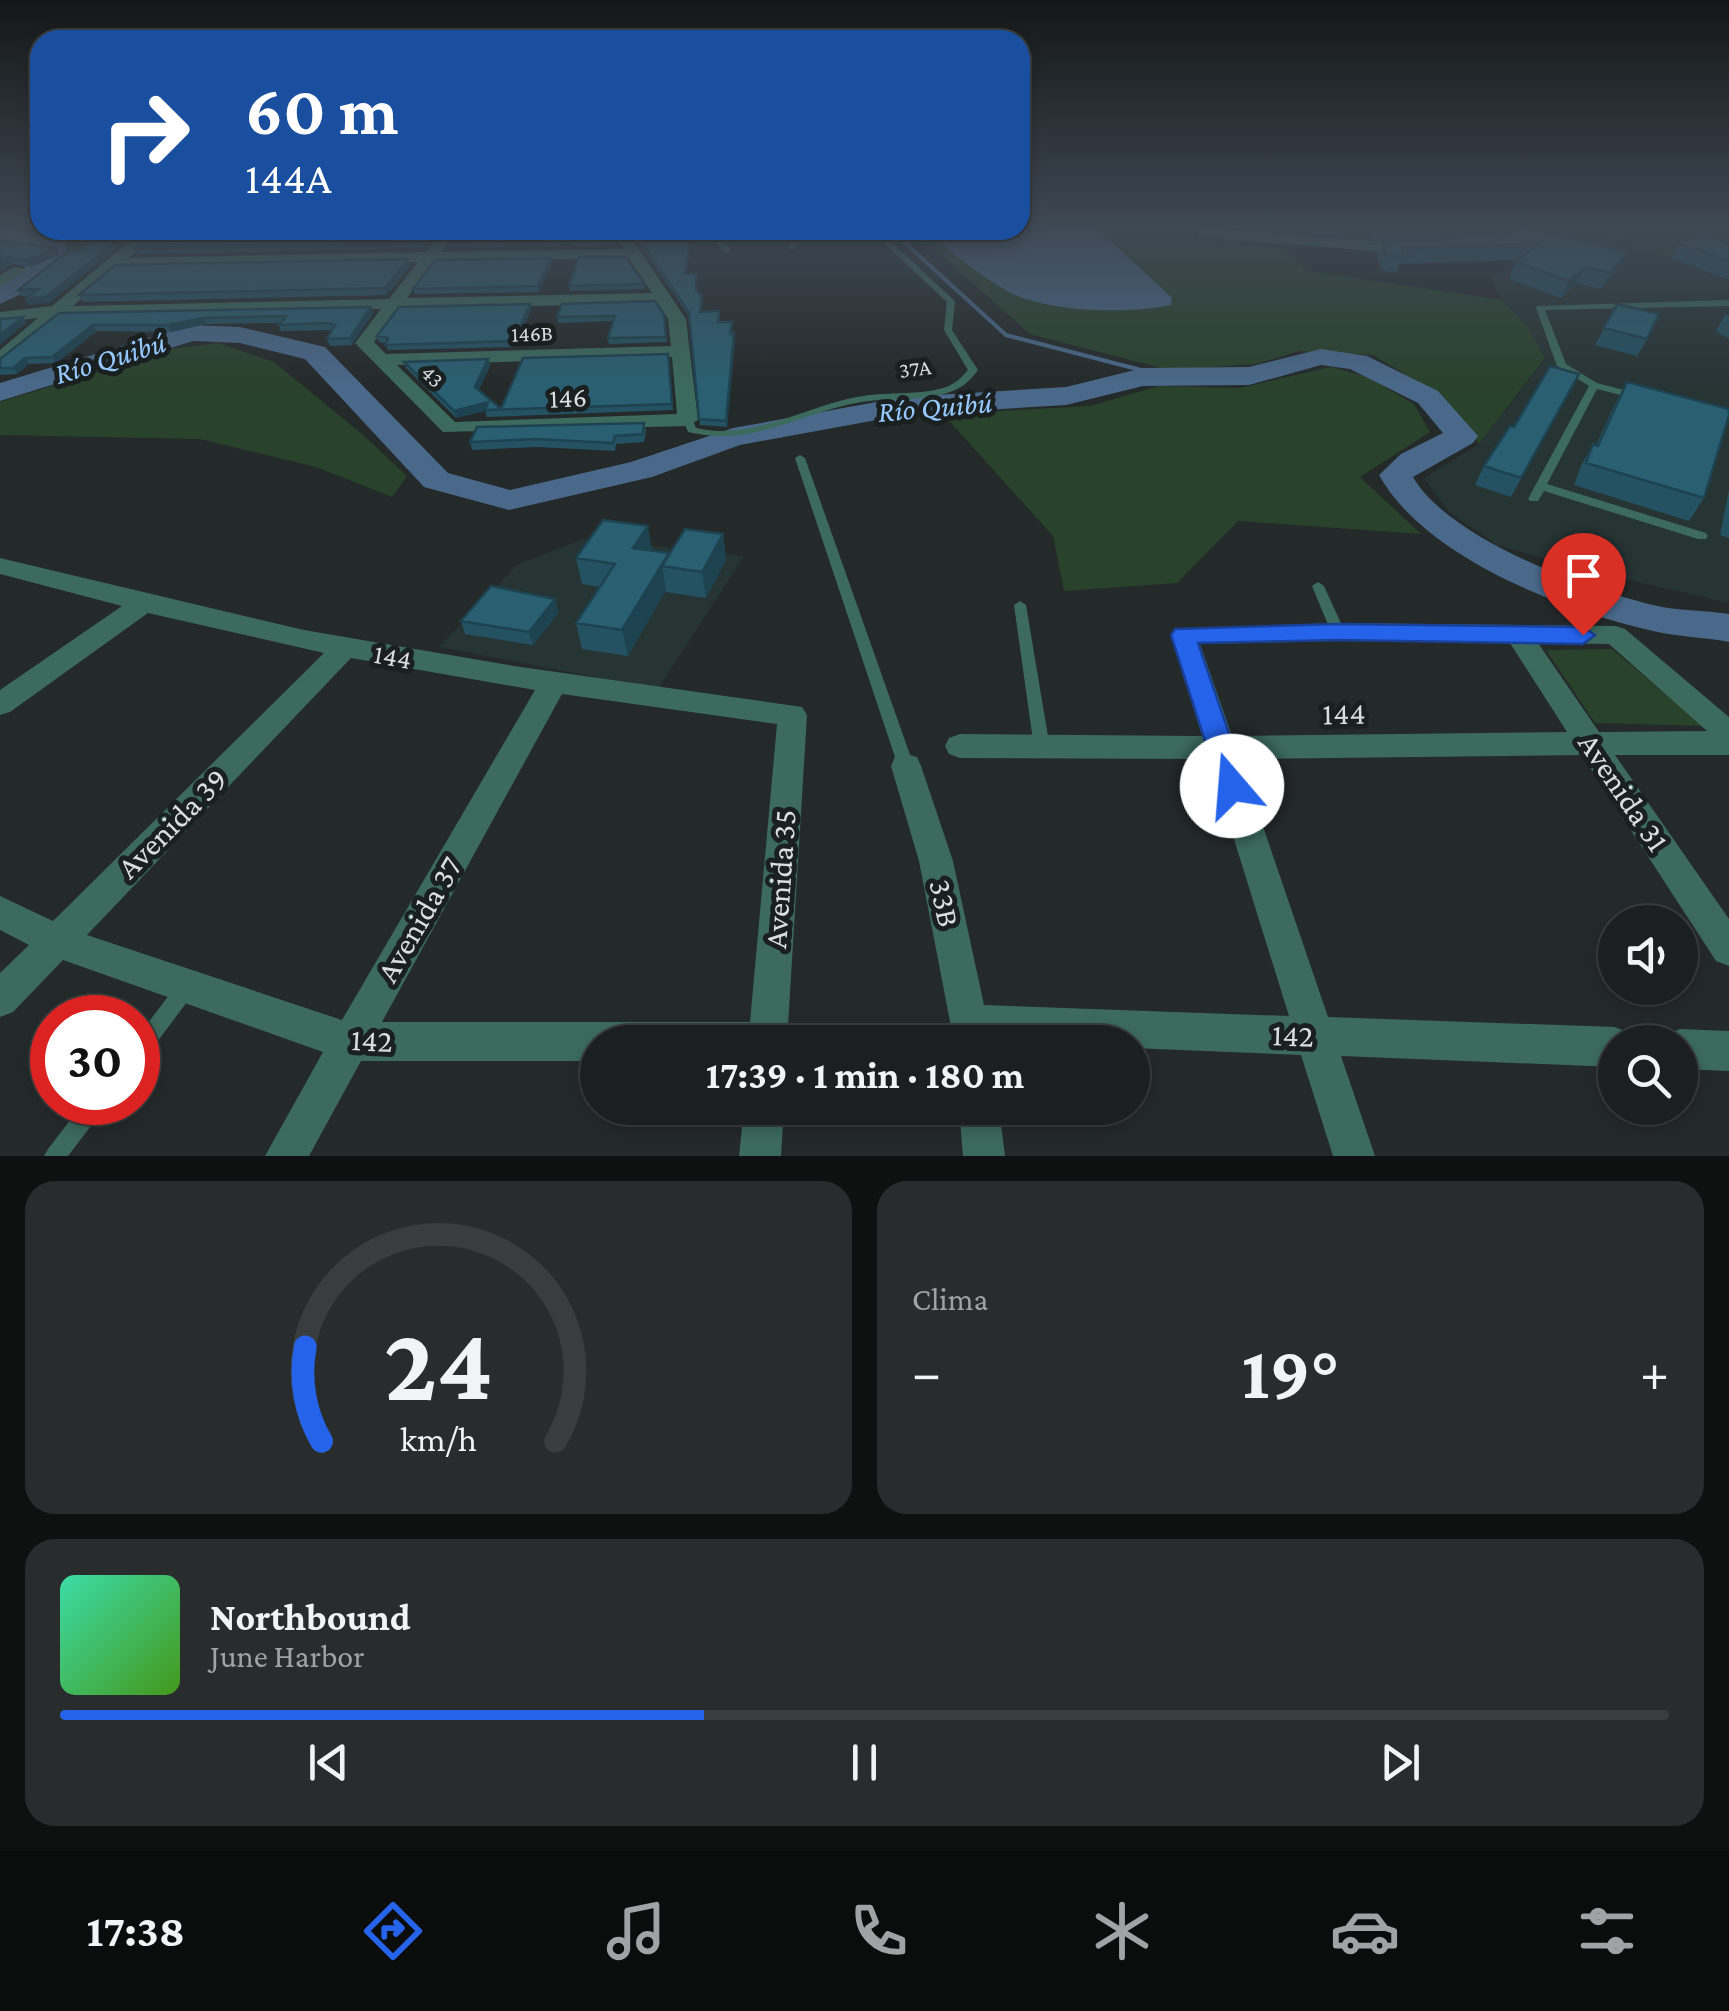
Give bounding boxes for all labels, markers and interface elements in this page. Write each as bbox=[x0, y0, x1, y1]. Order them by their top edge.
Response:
icon: right bbox=[80, 70, 210, 200]
text: 60 m bbox=[245, 71, 398, 149]
text: 144A bbox=[245, 153, 331, 203]
street label: 146B bbox=[511, 320, 553, 347]
water label: Río Quibú bbox=[50, 325, 169, 390]
street label: 37A bbox=[898, 354, 933, 383]
street label: 43 bbox=[416, 360, 449, 393]
street label: 146 bbox=[549, 381, 587, 414]
water label: Río Quibú bbox=[876, 385, 993, 428]
pin bbox=[1541, 533, 1626, 636]
icon: arrive bbox=[1556, 548, 1611, 603]
street label: 144 bbox=[372, 638, 414, 675]
street label: 144 bbox=[1322, 695, 1366, 731]
street label: Avenida 31 bbox=[1571, 726, 1677, 858]
position arrow bbox=[1180, 734, 1284, 838]
street label: Avenida 39 bbox=[110, 761, 234, 885]
street label: Avenida 35 bbox=[757, 808, 803, 950]
street label: Avenida 37 bbox=[369, 850, 469, 988]
street label: 33B bbox=[922, 876, 968, 930]
map controls bbox=[1598, 905, 1698, 1125]
button: sound bbox=[1598, 905, 1698, 1005]
speed limit sign: 30 bbox=[30, 995, 160, 1125]
street label: 142 bbox=[1271, 1016, 1315, 1054]
street label: 142 bbox=[350, 1021, 394, 1059]
button: search bbox=[1598, 1025, 1698, 1125]
text: 17:39 · 1 min · 180 m bbox=[706, 1054, 1024, 1096]
text: Clima bbox=[912, 1281, 988, 1317]
text: 24 bbox=[384, 1306, 493, 1421]
text: 19° bbox=[1241, 1331, 1340, 1414]
text: − bbox=[912, 1342, 941, 1403]
text: + bbox=[1640, 1342, 1669, 1403]
text: km/h bbox=[400, 1419, 477, 1459]
text: Northbound bbox=[210, 1596, 411, 1638]
text: June Harbor bbox=[210, 1638, 365, 1674]
icon: previous bbox=[301, 1735, 356, 1790]
icon: pause bbox=[837, 1735, 892, 1790]
icon: next bbox=[1373, 1735, 1428, 1790]
icon: directions bbox=[358, 1896, 428, 1966]
icon: music bbox=[601, 1896, 671, 1966]
icon: phone bbox=[844, 1896, 914, 1966]
icon: climate bbox=[1087, 1896, 1157, 1966]
icon: car bbox=[1330, 1896, 1400, 1966]
icon: filters bbox=[1572, 1896, 1642, 1966]
text: 17:38 bbox=[86, 1906, 185, 1956]

